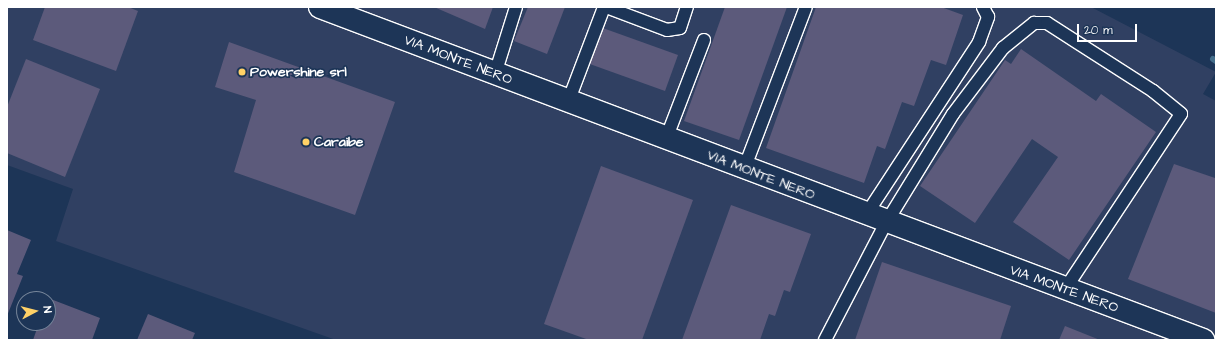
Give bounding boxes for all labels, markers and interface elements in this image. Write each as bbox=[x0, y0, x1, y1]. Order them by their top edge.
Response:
scale bar bbox=[1079, 16, 1139, 42]
text: 20 m bbox=[1084, 22, 1113, 39]
street label: VIA MONTE NERO bbox=[402, 32, 514, 88]
place label: Powershine srl bbox=[250, 64, 347, 80]
marker: Powershine srl bbox=[237, 67, 247, 77]
place label: Caraibe bbox=[314, 134, 363, 150]
marker: Caraibe bbox=[301, 137, 311, 147]
street label: VIA MONTE NERO bbox=[705, 147, 817, 203]
street label: VIA MONTE NERO bbox=[1007, 262, 1121, 316]
north arrow bbox=[16, 291, 56, 331]
text: N bbox=[40, 305, 55, 314]

